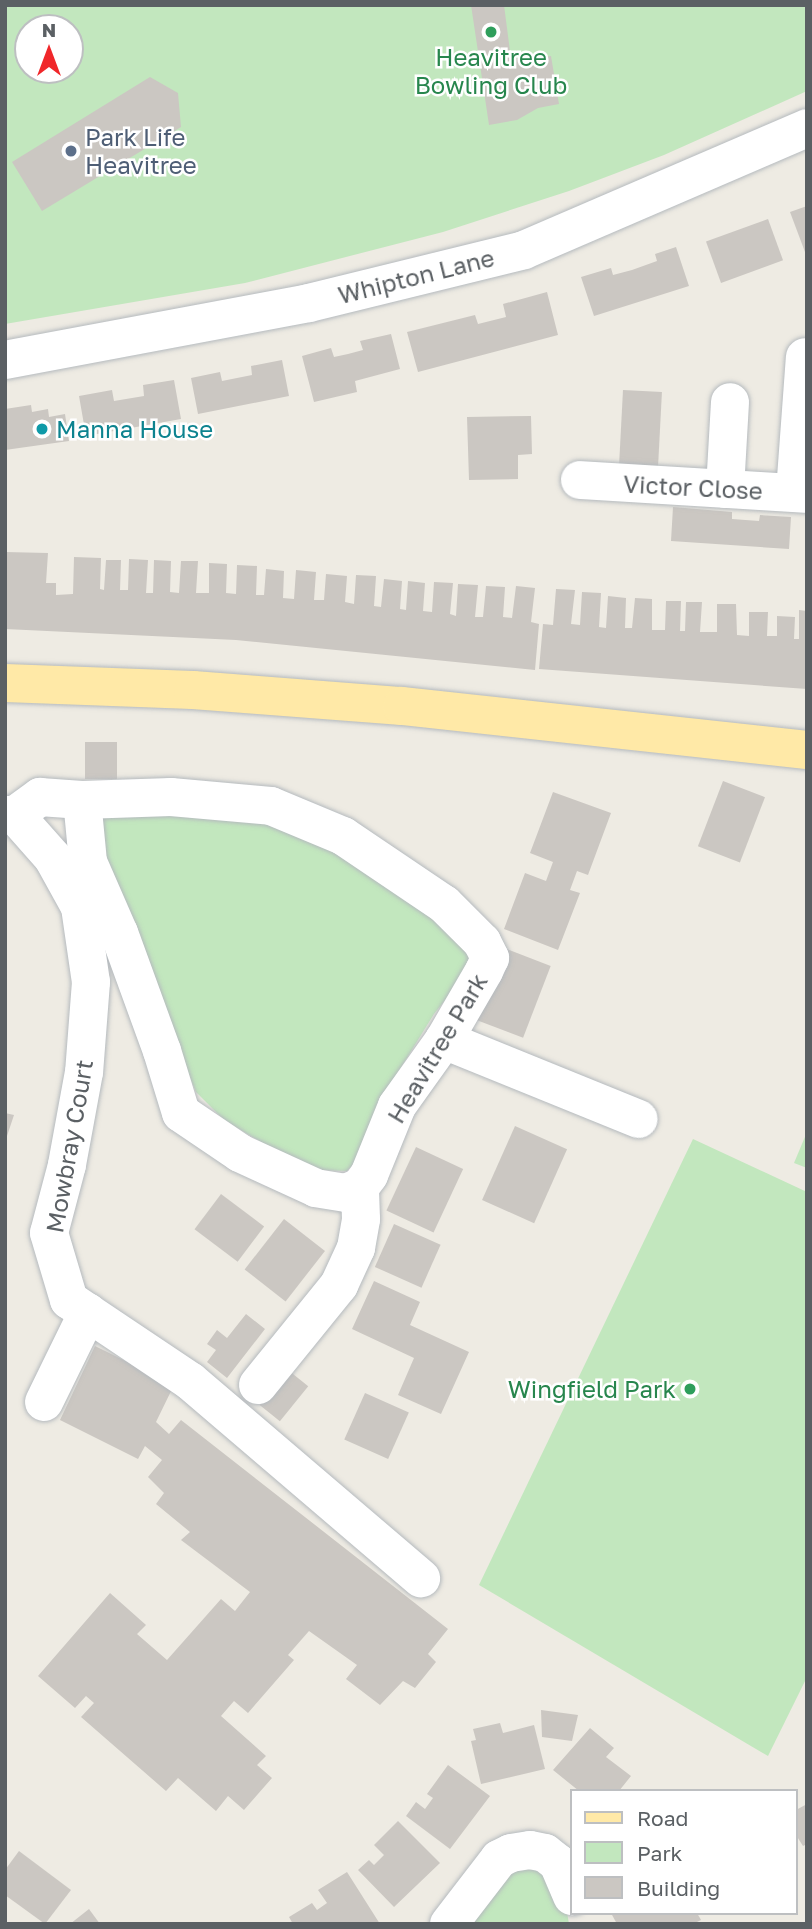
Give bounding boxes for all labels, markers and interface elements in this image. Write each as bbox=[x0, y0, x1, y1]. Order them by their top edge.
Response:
north arrow bbox=[14, 14, 84, 84]
text: N bbox=[42, 18, 56, 41]
marker: Heavitree Bowling Club bbox=[483, 24, 499, 40]
place label: Heavitree Bowling Club bbox=[415, 43, 567, 99]
place label: Park Life Heavitree bbox=[85, 123, 197, 179]
marker: Park Life Heavitree bbox=[63, 143, 79, 159]
street label: Whipton Lane bbox=[335, 243, 497, 309]
place label: Manna House bbox=[56, 415, 213, 443]
marker: Manna House bbox=[34, 421, 50, 437]
street label: Victor Close bbox=[622, 469, 764, 505]
street label: Heavitree Park bbox=[381, 968, 493, 1128]
street label: Mowbray Court bbox=[40, 1057, 98, 1235]
place label: Wingfield Park bbox=[508, 1375, 676, 1403]
marker: Wingfield Park bbox=[682, 1381, 698, 1397]
legend bbox=[570, 1789, 798, 1915]
text: Road bbox=[637, 1805, 688, 1831]
text: Park bbox=[637, 1840, 682, 1866]
text: Building bbox=[637, 1875, 720, 1901]

